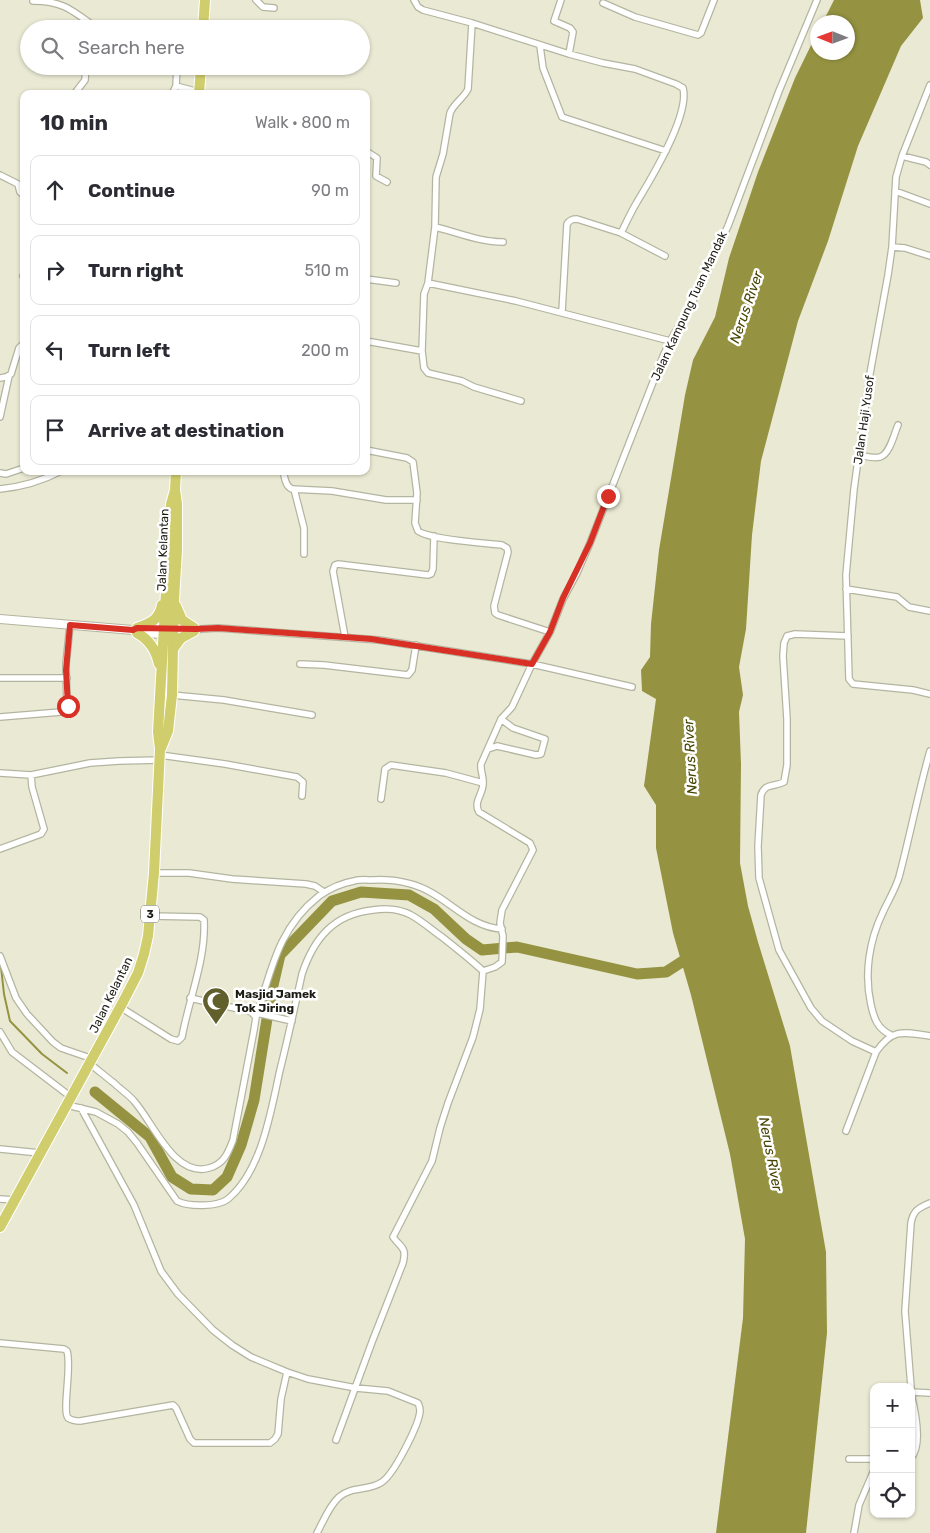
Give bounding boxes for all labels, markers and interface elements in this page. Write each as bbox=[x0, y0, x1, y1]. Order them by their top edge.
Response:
north arrow bbox=[810, 15, 855, 60]
search box bbox=[20, 20, 370, 75]
icon: search bbox=[38, 34, 66, 62]
text: Search here bbox=[78, 36, 185, 59]
text: 10 min bbox=[40, 110, 108, 135]
text: Walk · 800 m bbox=[255, 113, 350, 132]
icon: ahead bbox=[41, 176, 69, 204]
text: Continue bbox=[88, 179, 175, 202]
text: 90 m bbox=[311, 181, 349, 200]
street label: Jalan Kampung Tuan Mandak bbox=[648, 228, 730, 383]
icon: right bbox=[41, 256, 69, 284]
text: Turn right bbox=[88, 259, 183, 282]
text: 510 m bbox=[305, 261, 349, 280]
water label: Nerus River bbox=[726, 268, 767, 345]
icon: left bbox=[41, 336, 69, 364]
text: Turn left bbox=[88, 339, 170, 362]
text: 200 m bbox=[301, 341, 349, 360]
street label: Jalan Haji Yusof bbox=[851, 374, 877, 465]
icon: arrive bbox=[41, 416, 69, 444]
text: Arrive at destination bbox=[88, 419, 284, 442]
route end bbox=[597, 485, 620, 508]
street label: Jalan Kelantan bbox=[155, 508, 171, 592]
route start bbox=[57, 695, 80, 718]
water label: Nerus River bbox=[680, 718, 701, 795]
road number: 3 bbox=[141, 906, 159, 922]
street label: Jalan Kelantan bbox=[87, 955, 135, 1035]
mosque icon: Masjid Jamek Tok Jiring bbox=[201, 986, 231, 1025]
place label: Masjid Jamek Tok Jiring bbox=[235, 987, 316, 1015]
water label: Nerus River bbox=[755, 1116, 786, 1193]
map controls bbox=[870, 1383, 915, 1518]
button: + bbox=[870, 1383, 915, 1428]
button: − bbox=[870, 1428, 915, 1473]
button: locate bbox=[870, 1473, 915, 1518]

